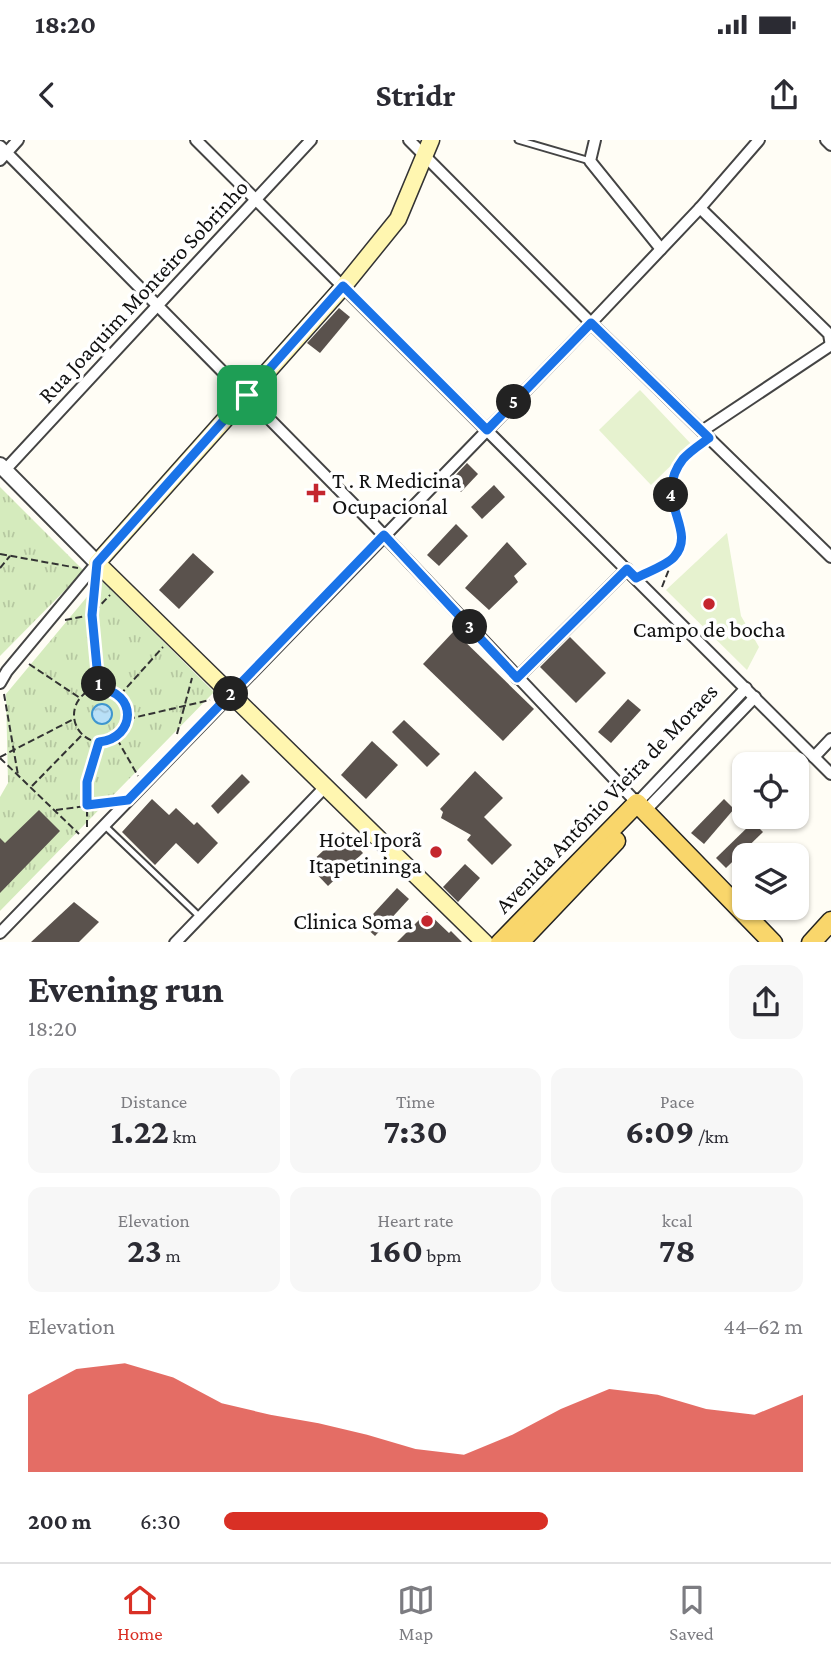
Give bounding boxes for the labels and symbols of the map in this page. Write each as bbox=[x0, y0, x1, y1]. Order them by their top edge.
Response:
street label: Rua Joaquim Monteiro Sobrinho bbox=[33, 174, 253, 408]
pin bbox=[217, 365, 277, 425]
pin: 5 bbox=[496, 384, 532, 420]
place label: T . R Medicina Ocupacional bbox=[332, 467, 462, 519]
pin: 4 bbox=[654, 478, 688, 512]
marker: T . R Medicina Ocupacional bbox=[306, 483, 326, 503]
marker: Campo de bocha bbox=[701, 596, 717, 612]
pin: 3 bbox=[452, 610, 488, 644]
place label: Campo de bocha bbox=[633, 616, 786, 642]
pin: 1 bbox=[82, 666, 116, 702]
pin: 2 bbox=[214, 676, 248, 712]
street label: Avenida Antônio Vieira de Moraes bbox=[489, 678, 723, 918]
place label: Hotel Iporã Itapetininga bbox=[309, 826, 422, 878]
marker: Hotel Iporã Itapetininga bbox=[428, 844, 444, 860]
place label: Clinica Soma bbox=[293, 908, 413, 934]
marker: Clinica Soma bbox=[419, 913, 435, 929]

